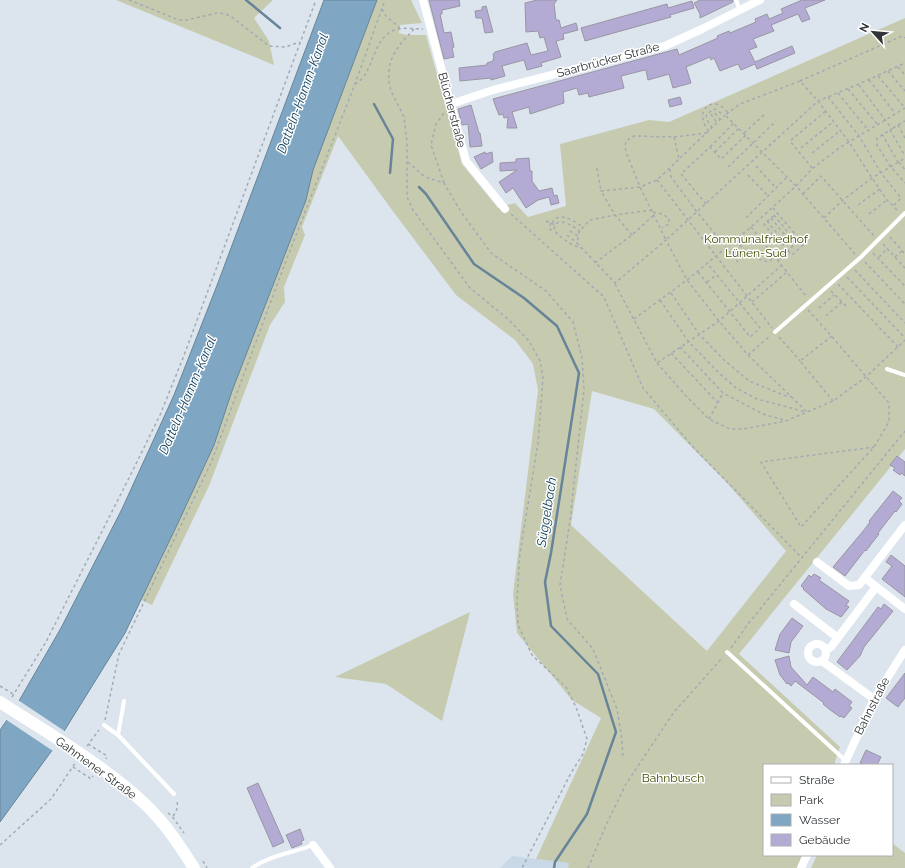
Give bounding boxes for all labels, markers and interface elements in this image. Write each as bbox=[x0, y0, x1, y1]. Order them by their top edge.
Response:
north arrow bbox=[853, 12, 893, 52]
text: N bbox=[857, 21, 872, 34]
water label: Datteln-Hamm-Kanal bbox=[274, 31, 331, 155]
street label: Saarbrücker Straße bbox=[555, 40, 661, 80]
street label: Blücherstraße bbox=[435, 71, 469, 149]
park label: Kommunalfriedhof Lünen-Süd bbox=[704, 232, 809, 260]
water label: Datteln-Hamm-Kanal bbox=[156, 333, 219, 456]
water label: Süggelbach bbox=[533, 476, 559, 549]
street label: Bahnstraße bbox=[852, 675, 892, 737]
street label: Gahmener Straße bbox=[53, 734, 139, 802]
legend bbox=[763, 764, 893, 856]
park label: Bahnbusch bbox=[642, 771, 704, 785]
text: Straße bbox=[799, 773, 835, 787]
text: Park bbox=[799, 793, 824, 807]
text: Wasser bbox=[799, 813, 841, 827]
text: Gebäude bbox=[799, 833, 850, 847]

